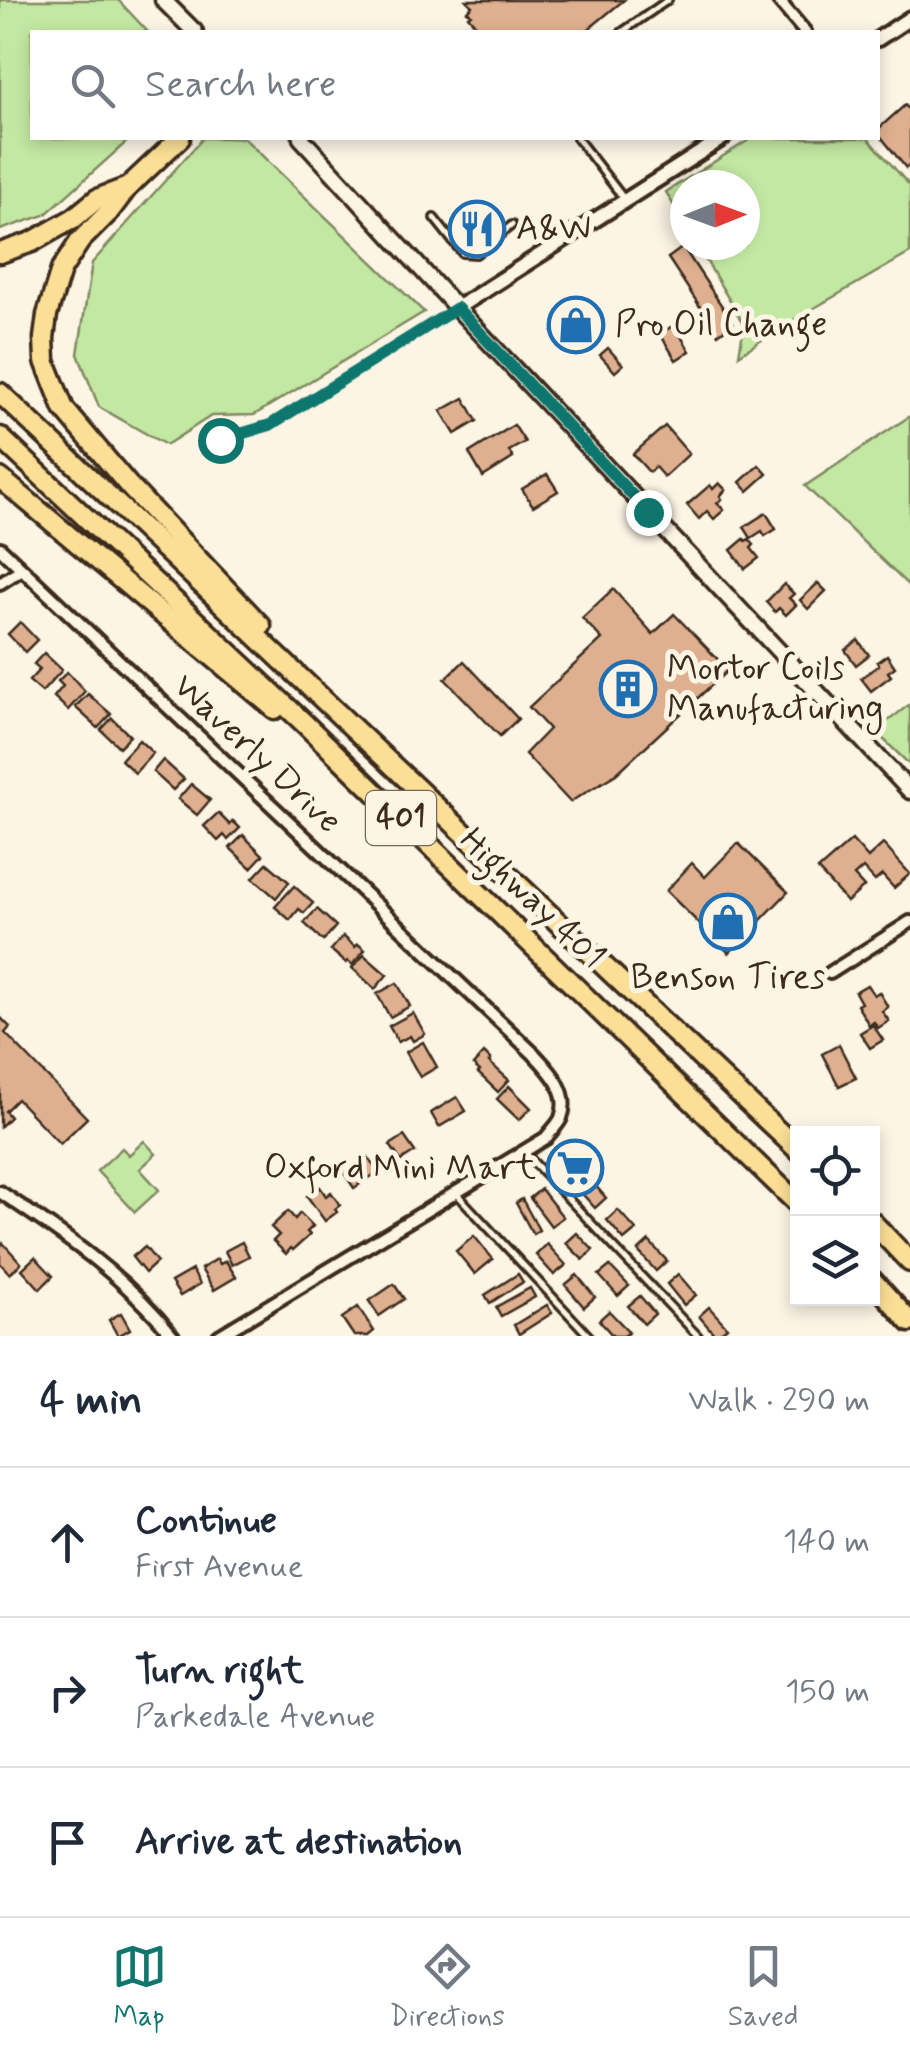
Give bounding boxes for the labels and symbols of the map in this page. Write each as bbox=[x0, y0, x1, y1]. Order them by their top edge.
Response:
north arrow bbox=[670, 170, 760, 260]
restaurant icon: A&W bbox=[447, 199, 507, 259]
place label: A&W bbox=[516, 206, 591, 252]
shop icon: Pro Oil Change bbox=[546, 295, 606, 355]
place label: Pro Oil Change bbox=[615, 302, 827, 352]
route start bbox=[198, 418, 244, 464]
route end bbox=[626, 490, 672, 536]
place label: Mortor Coils Manufacturing bbox=[667, 646, 883, 735]
building icon: Mortor Coils Manufacturing bbox=[598, 659, 658, 719]
street label: Waverly Drive bbox=[163, 664, 351, 844]
road number: 401 bbox=[366, 791, 436, 845]
street label: Highway 401 bbox=[446, 818, 615, 983]
shop icon: Benson Tires bbox=[698, 892, 758, 952]
place label: Benson Tires bbox=[631, 955, 825, 1001]
supermarket icon: Oxford Mini Mart bbox=[545, 1138, 605, 1198]
place label: Oxford Mini Mart bbox=[264, 1145, 536, 1194]

